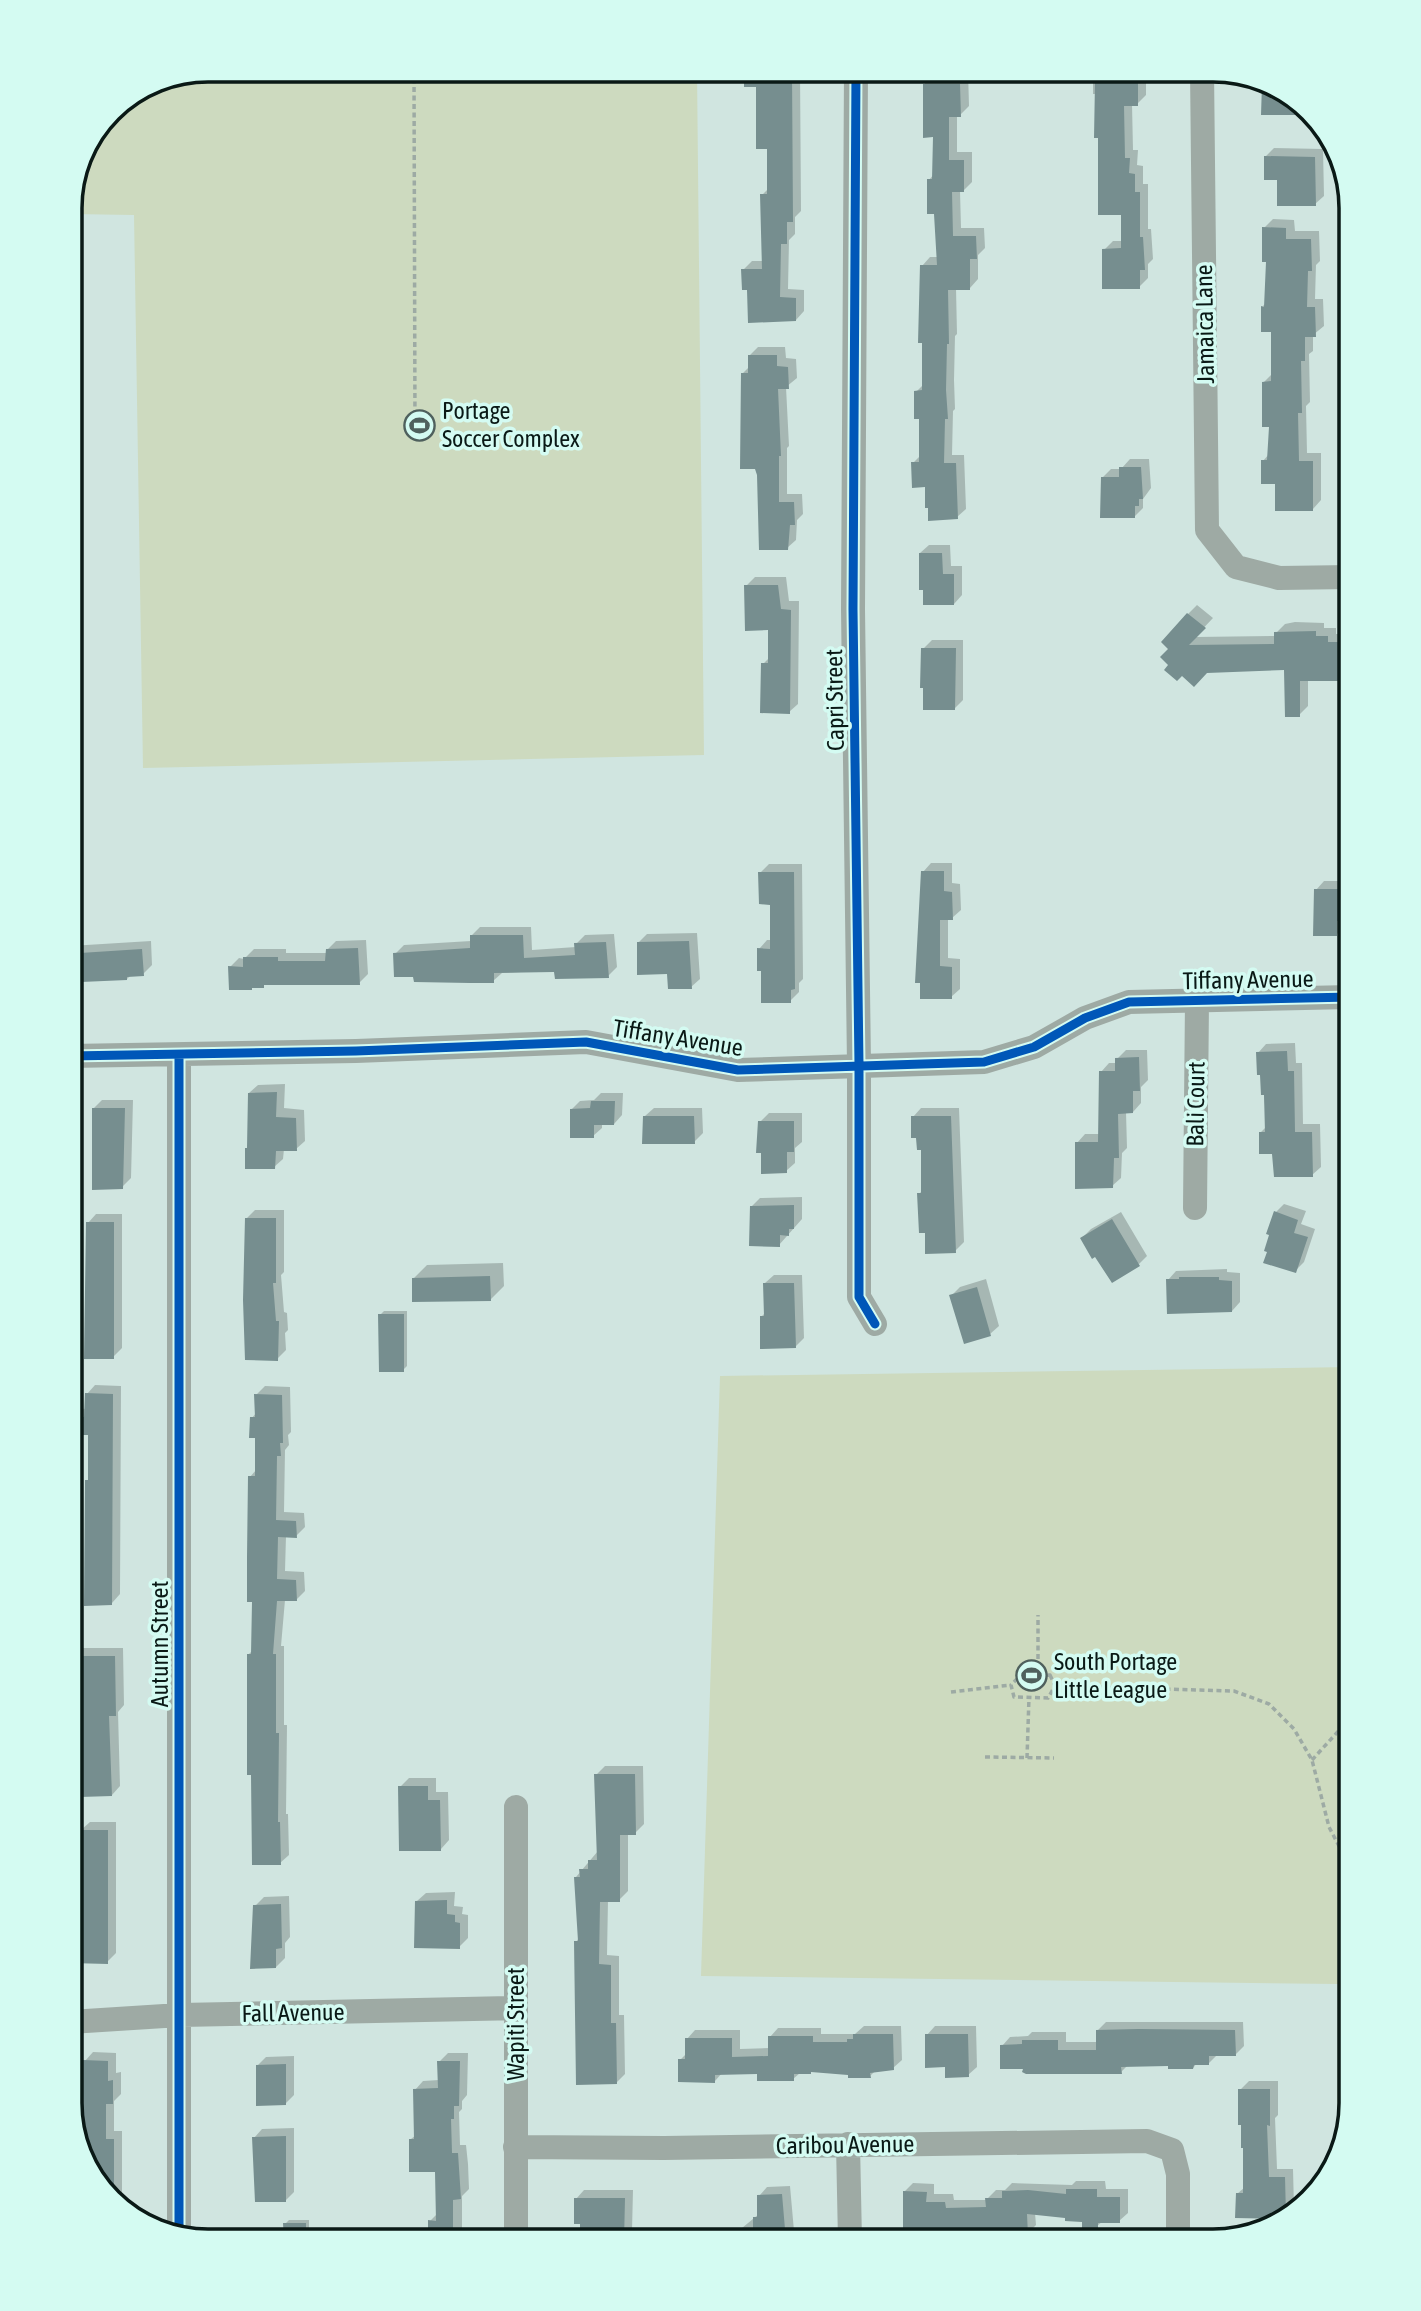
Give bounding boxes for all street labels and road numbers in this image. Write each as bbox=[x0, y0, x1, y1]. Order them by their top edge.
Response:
street label: Jamaica Lane bbox=[1190, 264, 1219, 384]
street label: Capri Street bbox=[820, 649, 849, 751]
street label: Tiffany Avenue bbox=[1182, 965, 1314, 994]
street label: Tiffany Avenue bbox=[611, 1014, 745, 1061]
street label: Bali Court bbox=[1181, 1061, 1210, 1147]
street label: Autumn Street bbox=[146, 1581, 173, 1707]
street label: Wapiti Street bbox=[502, 1967, 529, 2081]
street label: Fall Avenue bbox=[241, 1998, 345, 2027]
street label: Caribou Avenue bbox=[776, 2130, 914, 2159]

